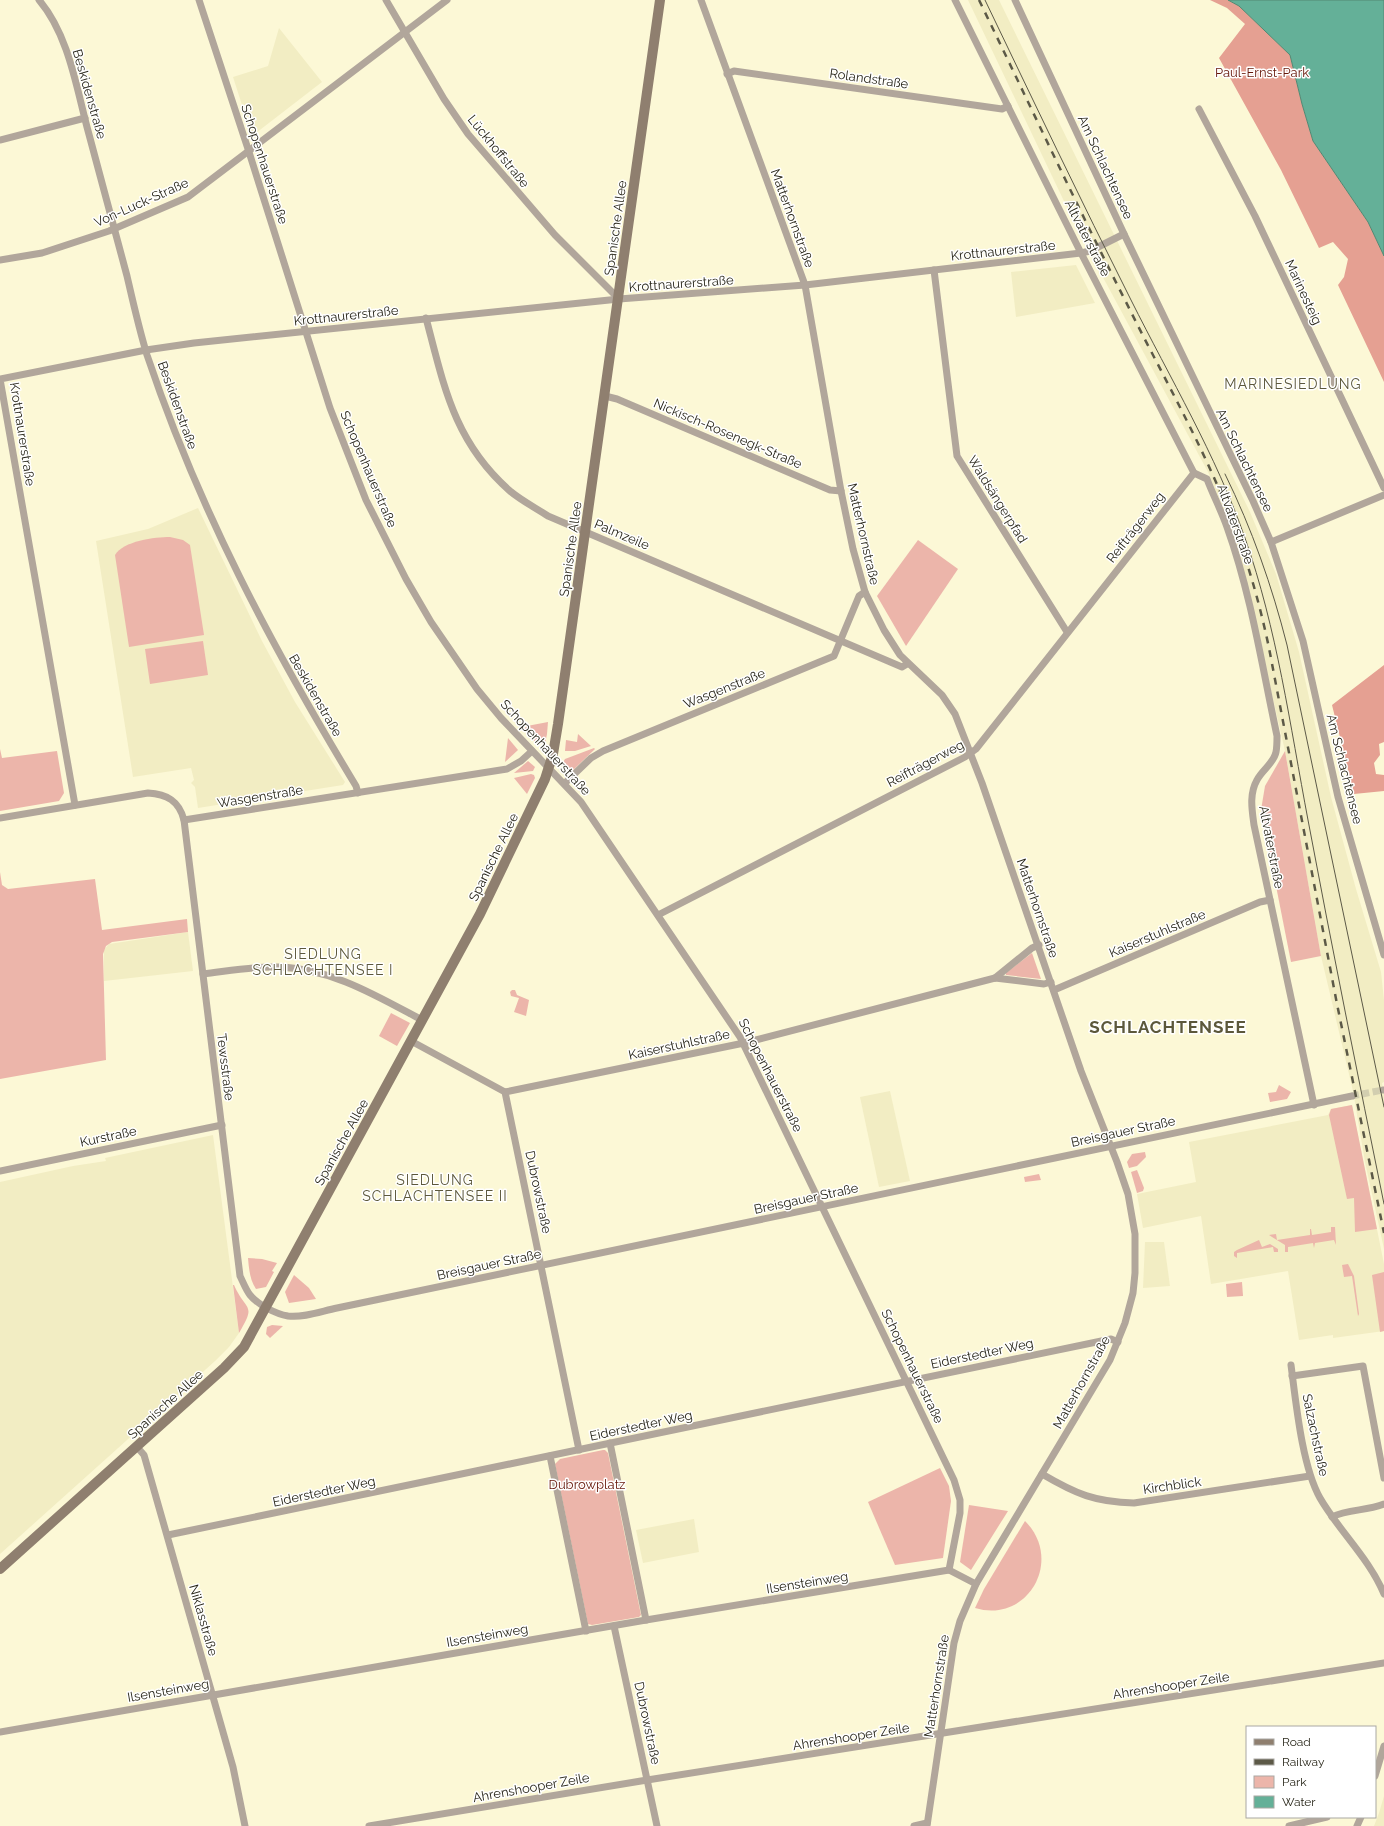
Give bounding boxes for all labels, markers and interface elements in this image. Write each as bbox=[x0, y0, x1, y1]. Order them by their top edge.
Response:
street label: Beskidenstraße bbox=[70, 48, 110, 141]
park label: Paul-Ernst-Park bbox=[1215, 65, 1309, 80]
street label: Rolandstraße bbox=[829, 66, 910, 91]
street label: Schopenhauerstraße bbox=[238, 102, 291, 226]
street label: Lückhoffstraße bbox=[465, 112, 533, 191]
street label: Am Schlachtensee bbox=[1075, 113, 1136, 222]
street label: Matterhornstraße bbox=[768, 167, 817, 270]
street label: Von-Luck-Straße bbox=[92, 175, 191, 230]
street label: Spanische Allee bbox=[601, 179, 630, 277]
street label: Altvaterstraße bbox=[1062, 197, 1113, 279]
street label: Krottnaurerstraße bbox=[950, 238, 1056, 263]
street label: Marinesteig bbox=[1282, 257, 1325, 327]
street label: Krottnaurerstraße bbox=[628, 272, 734, 295]
street label: Krottnaurerstraße bbox=[293, 303, 399, 328]
street label: Beskidenstraße bbox=[155, 359, 201, 452]
district label: MARINESIEDLUNG bbox=[1224, 376, 1362, 392]
street label: Krottnaurerstraße bbox=[7, 381, 38, 487]
street label: Nickisch-Rosenegk-Straße bbox=[651, 395, 805, 472]
street label: Am Schlachtensee bbox=[1213, 406, 1276, 515]
street label: Schopenhauerstraße bbox=[337, 409, 400, 530]
street label: Waldsängerpfad bbox=[965, 453, 1030, 546]
street label: Matterhornstraße bbox=[845, 482, 883, 587]
street label: Altvaterstraße bbox=[1214, 482, 1257, 567]
street label: Reifträgerweg bbox=[1103, 489, 1168, 566]
street label: Spanische Allee bbox=[556, 500, 585, 598]
street label: Palmzeile bbox=[592, 516, 652, 553]
street label: Beskidenstraße bbox=[286, 651, 345, 739]
street label: Wasgenstraße bbox=[681, 665, 767, 712]
street label: Schopenhauerstraße bbox=[497, 696, 594, 799]
street label: Am Schlachtensee bbox=[1324, 713, 1366, 826]
street label: Reifträgerweg bbox=[884, 737, 966, 790]
street label: Wasgenstraße bbox=[216, 782, 304, 811]
street label: Altvaterstraße bbox=[1256, 804, 1287, 890]
street label: Spanische Allee bbox=[466, 810, 521, 904]
street label: Matterhornstraße bbox=[1014, 857, 1062, 960]
street label: Kaiserstuhlstraße bbox=[1107, 906, 1208, 961]
district label: SIEDLUNG SCHLACHTENSEE I bbox=[252, 946, 394, 978]
street label: Schopenhauerstraße bbox=[735, 1016, 806, 1135]
district label: SCHLACHTENSEE bbox=[1089, 1017, 1247, 1037]
street label: Kaiserstuhlstraße bbox=[627, 1026, 732, 1063]
street label: Tewsstraße bbox=[214, 1033, 237, 1102]
street label: Spanische Allee bbox=[312, 1096, 371, 1188]
street label: Breisgauer Straße bbox=[1070, 1113, 1177, 1150]
street label: Kurstraße bbox=[78, 1123, 138, 1150]
street label: Dubrowstraße bbox=[522, 1149, 555, 1235]
district label: SIEDLUNG SCHLACHTENSEE II bbox=[362, 1172, 508, 1204]
street label: Breisgauer Straße bbox=[753, 1180, 860, 1217]
street label: Breisgauer Straße bbox=[436, 1246, 543, 1283]
street label: Schopenhauerstraße bbox=[878, 1307, 947, 1426]
street label: Matterhornstraße bbox=[1050, 1333, 1113, 1431]
street label: Eiderstedter Weg bbox=[929, 1335, 1035, 1372]
street label: Spanische Allee bbox=[125, 1366, 206, 1442]
street label: Salzachstraße bbox=[1299, 1393, 1332, 1478]
street label: Eiderstedter Weg bbox=[588, 1407, 694, 1444]
street label: Eiderstedter Weg bbox=[271, 1473, 377, 1510]
street label: Kirchblick bbox=[1142, 1474, 1202, 1497]
park label: Dubrowplatz bbox=[549, 1477, 625, 1492]
street label: Ilsensteinweg bbox=[765, 1569, 849, 1596]
street label: Niklasstraße bbox=[186, 1583, 221, 1658]
street label: Ilsensteinweg bbox=[445, 1621, 529, 1650]
street label: Matterhornstraße bbox=[921, 1633, 952, 1738]
street label: Ahrenshooper Zeile bbox=[1112, 1669, 1231, 1702]
street label: Ilsensteinweg bbox=[126, 1676, 210, 1705]
street label: Dubrowstraße bbox=[631, 1680, 664, 1766]
street label: Ahrenshooper Zeile bbox=[792, 1720, 911, 1753]
legend bbox=[1246, 1726, 1376, 1818]
text: Road bbox=[1282, 1735, 1311, 1749]
text: Railway bbox=[1282, 1755, 1325, 1769]
street label: Ahrenshooper Zeile bbox=[472, 1770, 591, 1805]
text: Park bbox=[1282, 1775, 1307, 1789]
text: Water bbox=[1282, 1795, 1316, 1809]

